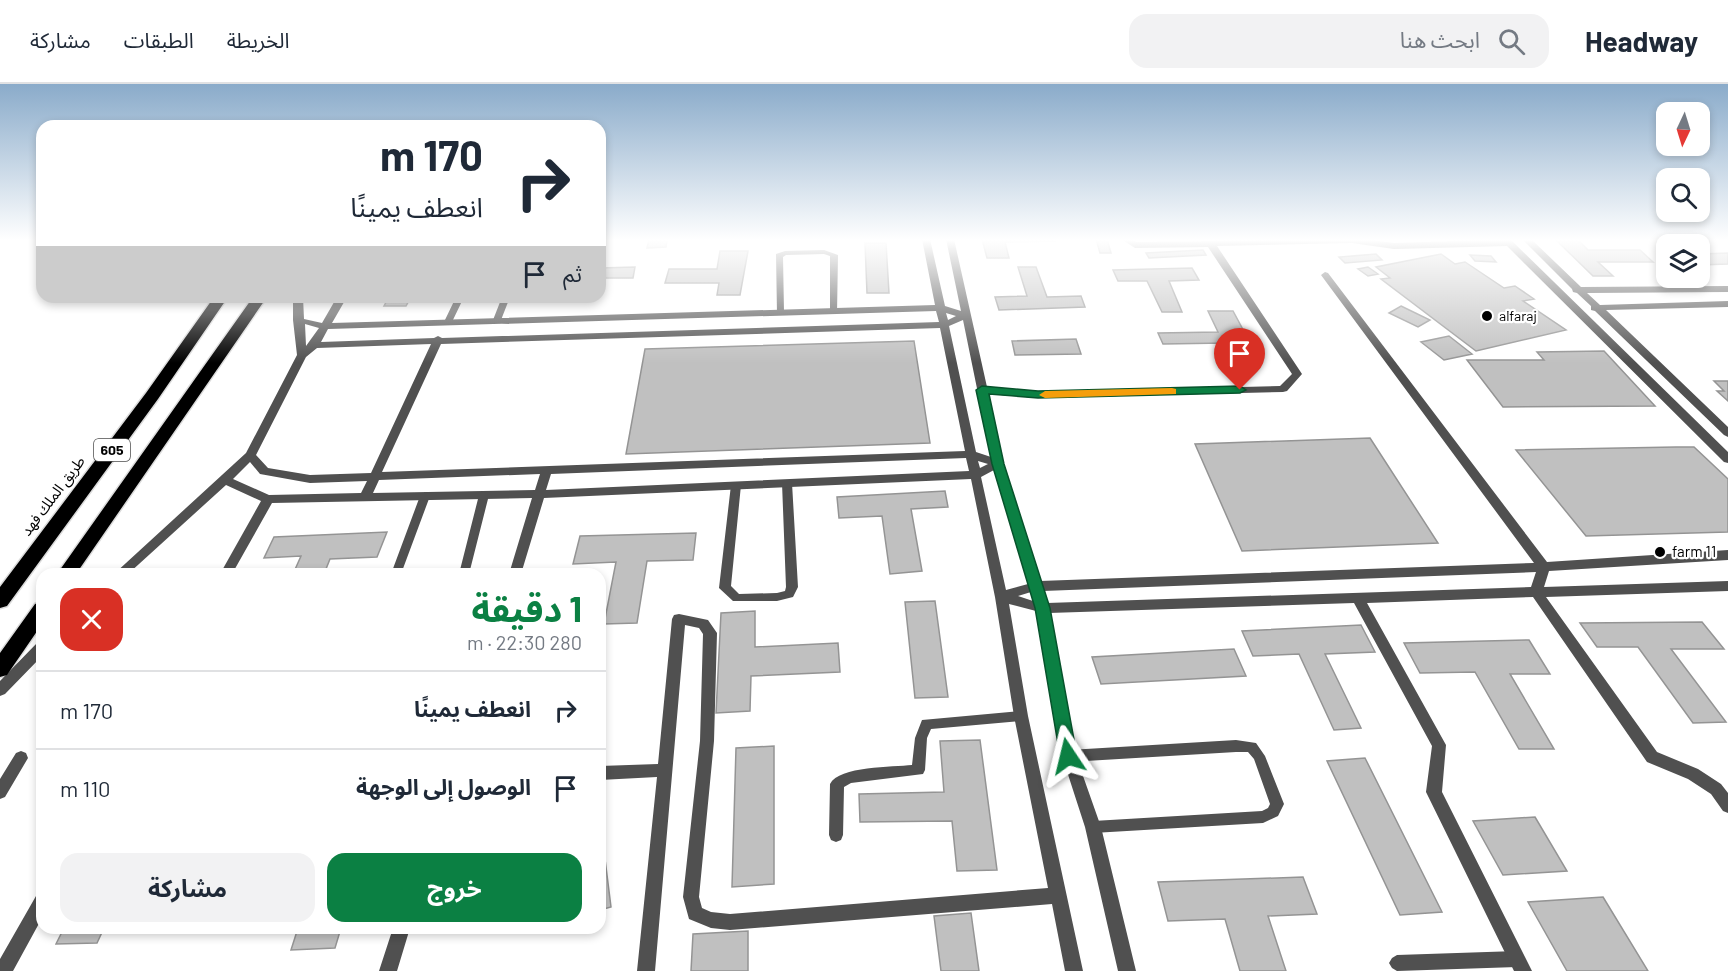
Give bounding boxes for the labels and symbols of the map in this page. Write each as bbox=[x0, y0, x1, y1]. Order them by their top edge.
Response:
north arrow bbox=[1656, 102, 1710, 156]
place label: alfaraj bbox=[1499, 307, 1537, 324]
marker: alfaraj bbox=[1480, 309, 1494, 323]
pin bbox=[1214, 328, 1265, 390]
road number: 605 bbox=[94, 439, 130, 461]
street label: طريق الملك فهد bbox=[16, 452, 90, 540]
place label: farm 11 bbox=[1672, 542, 1716, 560]
marker: farm 11 bbox=[1653, 545, 1667, 559]
position arrow bbox=[1036, 724, 1100, 788]

